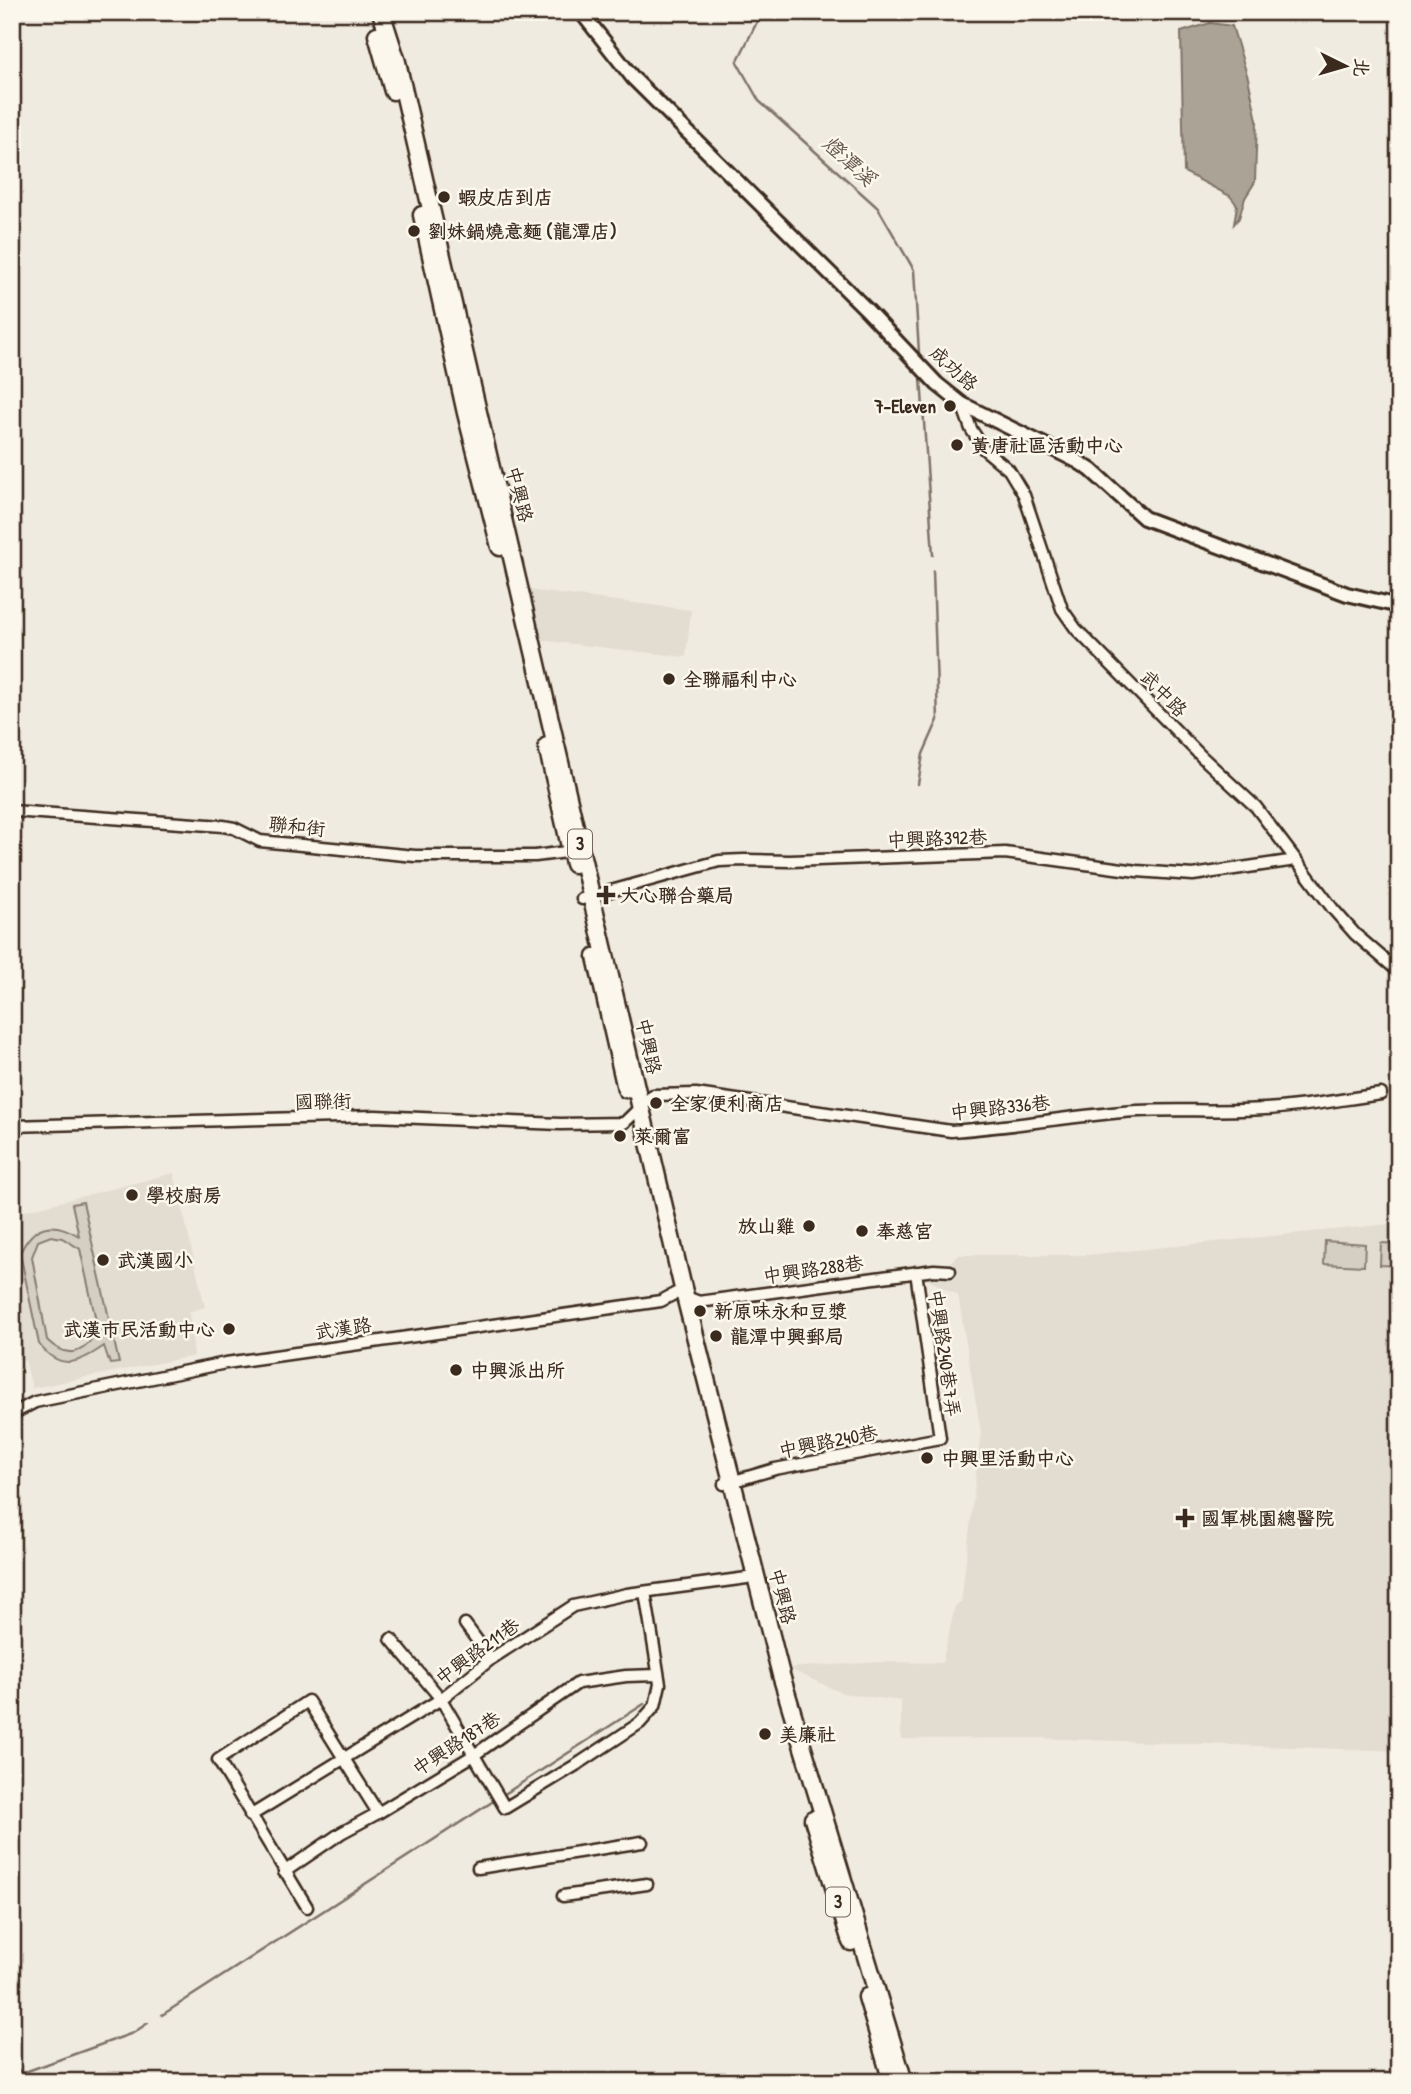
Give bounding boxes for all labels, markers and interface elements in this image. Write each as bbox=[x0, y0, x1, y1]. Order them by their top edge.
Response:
north arrow bbox=[1310, 32, 1380, 102]
text: 北 bbox=[1348, 57, 1376, 78]
water label: 燈潭溪 bbox=[816, 129, 883, 193]
place label: 蝦皮店到店 bbox=[458, 184, 553, 210]
marker: 蝦皮店到店 bbox=[436, 189, 452, 205]
place label: 劉妹鍋燒意麵 (龍潭店) bbox=[428, 218, 617, 244]
marker: 劉妹鍋燒意麵 (龍潭店) bbox=[406, 223, 422, 239]
street label: 成功路 bbox=[924, 339, 984, 397]
place label: 7-Eleven bbox=[873, 393, 936, 419]
marker: 7-Eleven bbox=[942, 398, 958, 414]
place label: 黃唐社區活動中心 bbox=[971, 432, 1123, 458]
marker: 黃唐社區活動中心 bbox=[949, 437, 965, 453]
street label: 中興路 bbox=[500, 463, 540, 525]
street label: 武中路 bbox=[1135, 664, 1193, 722]
place label: 全聯福利中心 bbox=[683, 666, 797, 692]
marker: 全聯福利中心 bbox=[661, 671, 677, 687]
street label: 聯和街 bbox=[267, 810, 327, 842]
street label: 中興路392巷 bbox=[886, 823, 988, 853]
road number: 3 bbox=[568, 830, 592, 858]
place label: 大心聯合藥局 bbox=[620, 882, 734, 908]
marker: 大心聯合藥局 bbox=[598, 887, 614, 903]
street label: 中興路 bbox=[630, 1015, 668, 1077]
street label: 國聯街 bbox=[294, 1087, 352, 1115]
street label: 中興路336巷 bbox=[949, 1089, 1051, 1125]
place label: 全家便利商店 bbox=[670, 1090, 784, 1116]
marker: 全家便利商店 bbox=[648, 1095, 664, 1111]
place label: 萊爾富 bbox=[634, 1123, 691, 1149]
marker: 萊爾富 bbox=[612, 1128, 628, 1144]
place label: 學校廚房 bbox=[146, 1182, 222, 1208]
marker: 學校廚房 bbox=[124, 1187, 140, 1203]
place label: 放山雞 bbox=[738, 1213, 795, 1239]
marker: 放山雞 bbox=[801, 1218, 817, 1234]
place label: 奉慈宮 bbox=[876, 1218, 933, 1244]
marker: 奉慈宮 bbox=[854, 1223, 870, 1239]
place label: 武漢國小 bbox=[117, 1247, 193, 1273]
street label: 中興路288巷 bbox=[761, 1249, 865, 1289]
marker: 武漢國小 bbox=[95, 1252, 111, 1268]
street label: 中興路240巷7弄 bbox=[923, 1287, 967, 1419]
place label: 新原味永和豆漿 bbox=[714, 1298, 847, 1324]
marker: 新原味永和豆漿 bbox=[692, 1303, 708, 1319]
street label: 武漢路 bbox=[313, 1311, 373, 1345]
place label: 武漢市民活動中心 bbox=[63, 1316, 215, 1342]
marker: 武漢市民活動中心 bbox=[221, 1321, 237, 1337]
place label: 龍潭中興郵局 bbox=[730, 1323, 844, 1349]
marker: 龍潭中興郵局 bbox=[708, 1328, 724, 1344]
place label: 中興派出所 bbox=[470, 1357, 565, 1383]
marker: 中興派出所 bbox=[448, 1362, 464, 1378]
street label: 中興路240巷 bbox=[776, 1419, 880, 1463]
place label: 中興里活動中心 bbox=[941, 1445, 1074, 1471]
marker: 中興里活動中心 bbox=[919, 1450, 935, 1466]
place label: 國軍桃園總醫院 bbox=[1201, 1505, 1334, 1531]
marker: 國軍桃園總醫院 bbox=[1175, 1508, 1195, 1528]
street label: 中興路 bbox=[763, 1565, 803, 1627]
street label: 中興路211巷 bbox=[429, 1611, 525, 1691]
street label: 中興路187巷 bbox=[407, 1705, 505, 1781]
place label: 美廉社 bbox=[779, 1721, 836, 1747]
marker: 美廉社 bbox=[757, 1726, 773, 1742]
road number: 3 bbox=[826, 1888, 850, 1916]

